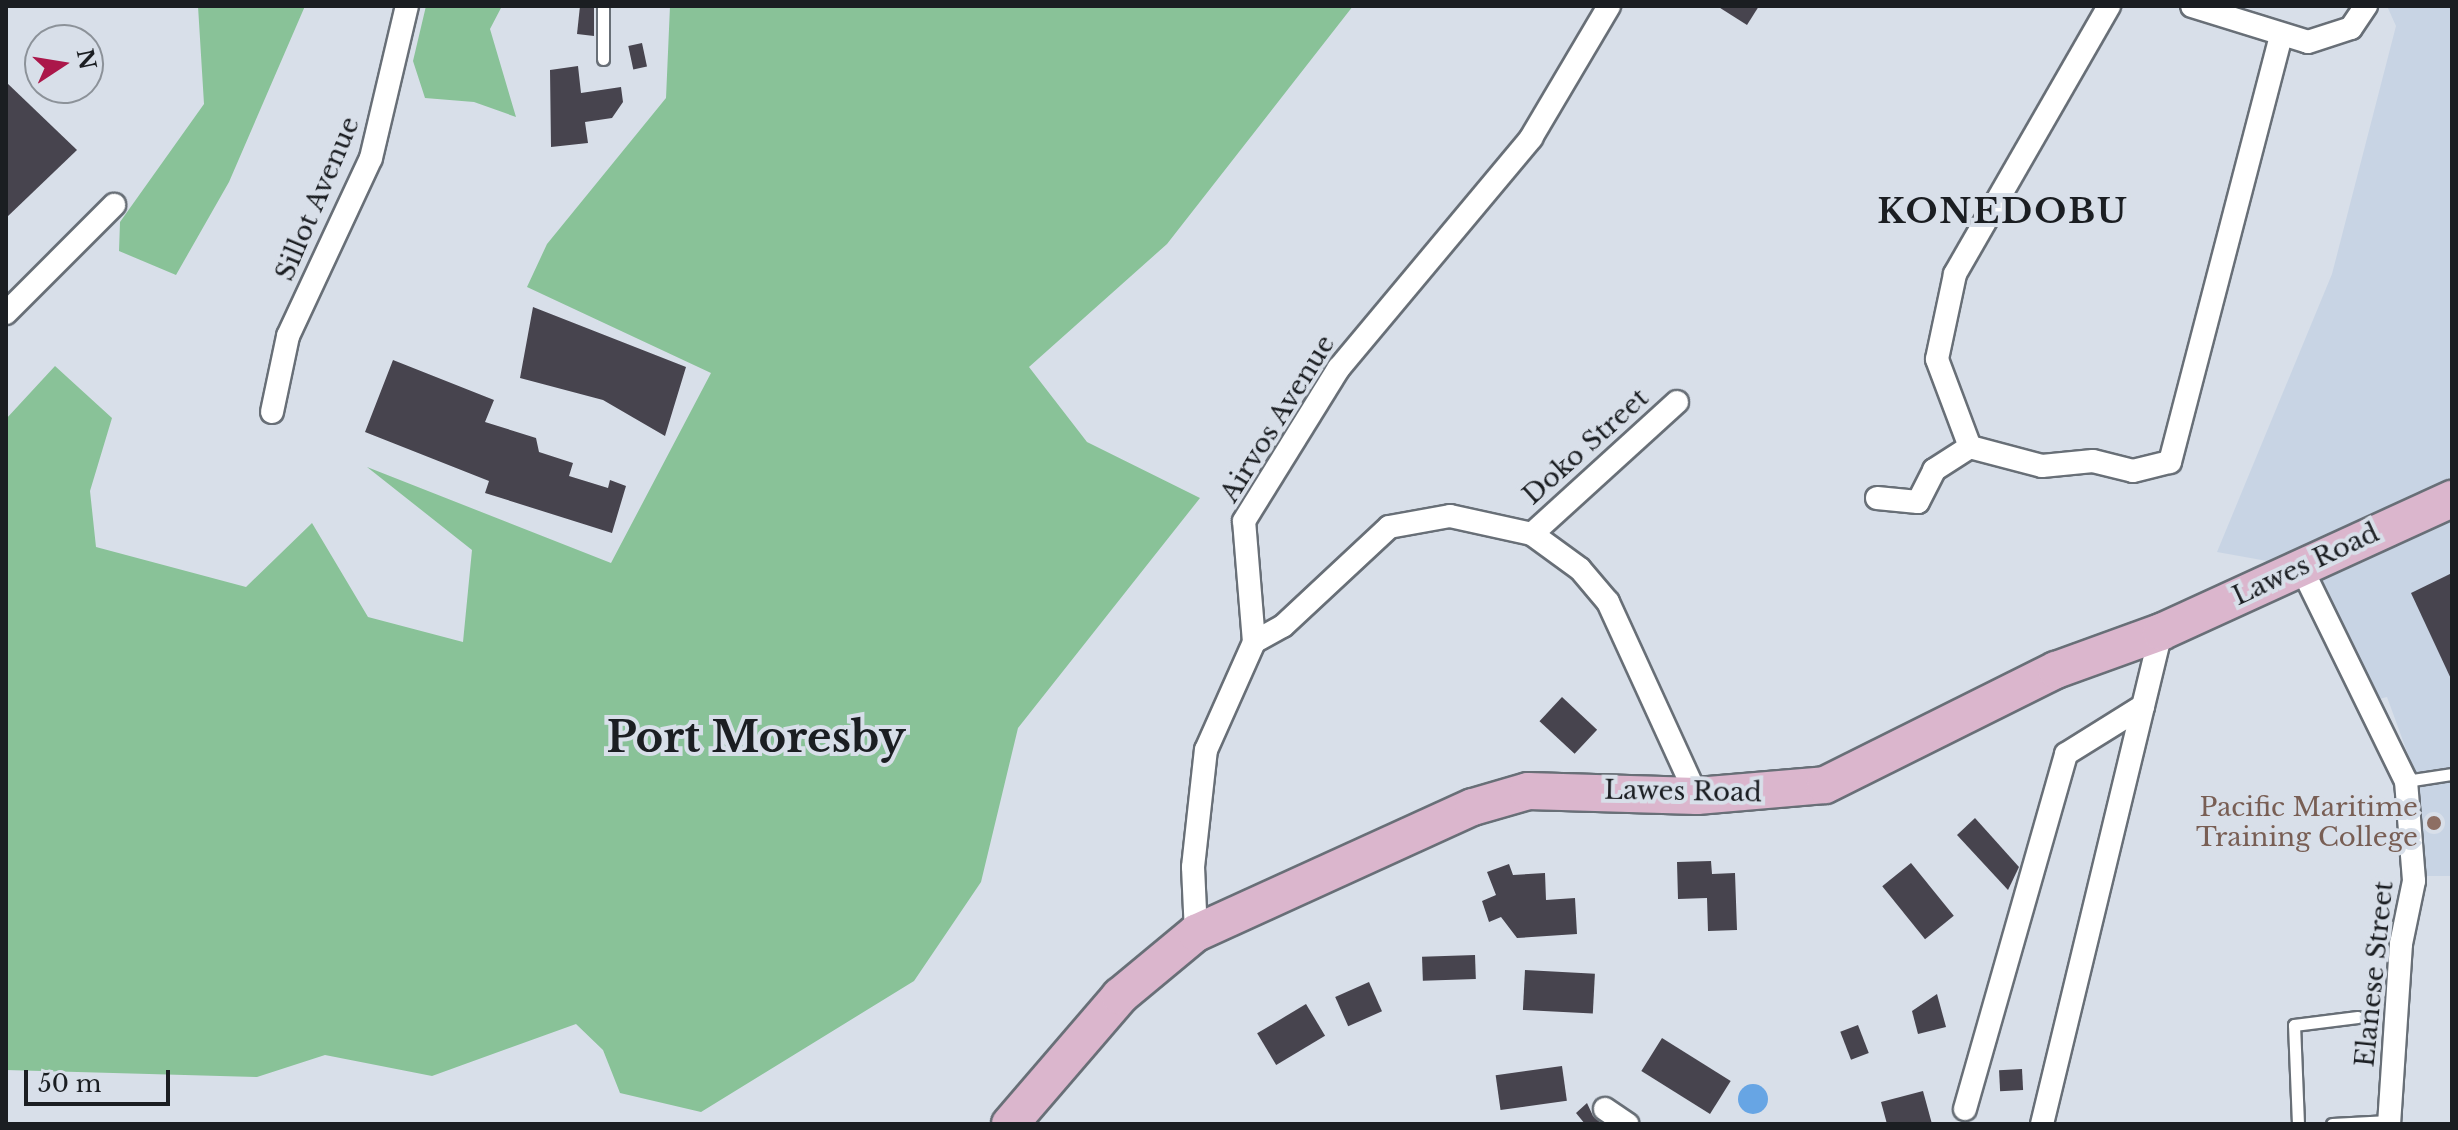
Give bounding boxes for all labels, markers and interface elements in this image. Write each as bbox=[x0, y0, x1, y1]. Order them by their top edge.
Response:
north arrow bbox=[24, 24, 104, 104]
text: N bbox=[71, 46, 101, 72]
street label: Sillot Avenue bbox=[269, 112, 367, 286]
district label: KONEDOBU bbox=[1877, 192, 2129, 232]
street label: Airvos Avenue bbox=[1214, 329, 1342, 509]
street label: Doko Street bbox=[1517, 383, 1655, 511]
street label: Lawes Road bbox=[2228, 518, 2384, 612]
district label: Port Moresby bbox=[606, 712, 906, 762]
street label: Lawes Road bbox=[1604, 775, 1762, 809]
place label: Pacific Maritime Training College bbox=[2196, 792, 2418, 854]
marker: Pacific Maritime Training College bbox=[2425, 814, 2443, 832]
street label: Elanese Street bbox=[2350, 879, 2400, 1069]
scale bar bbox=[28, 1054, 174, 1104]
text: 50 m bbox=[38, 1069, 101, 1098]

